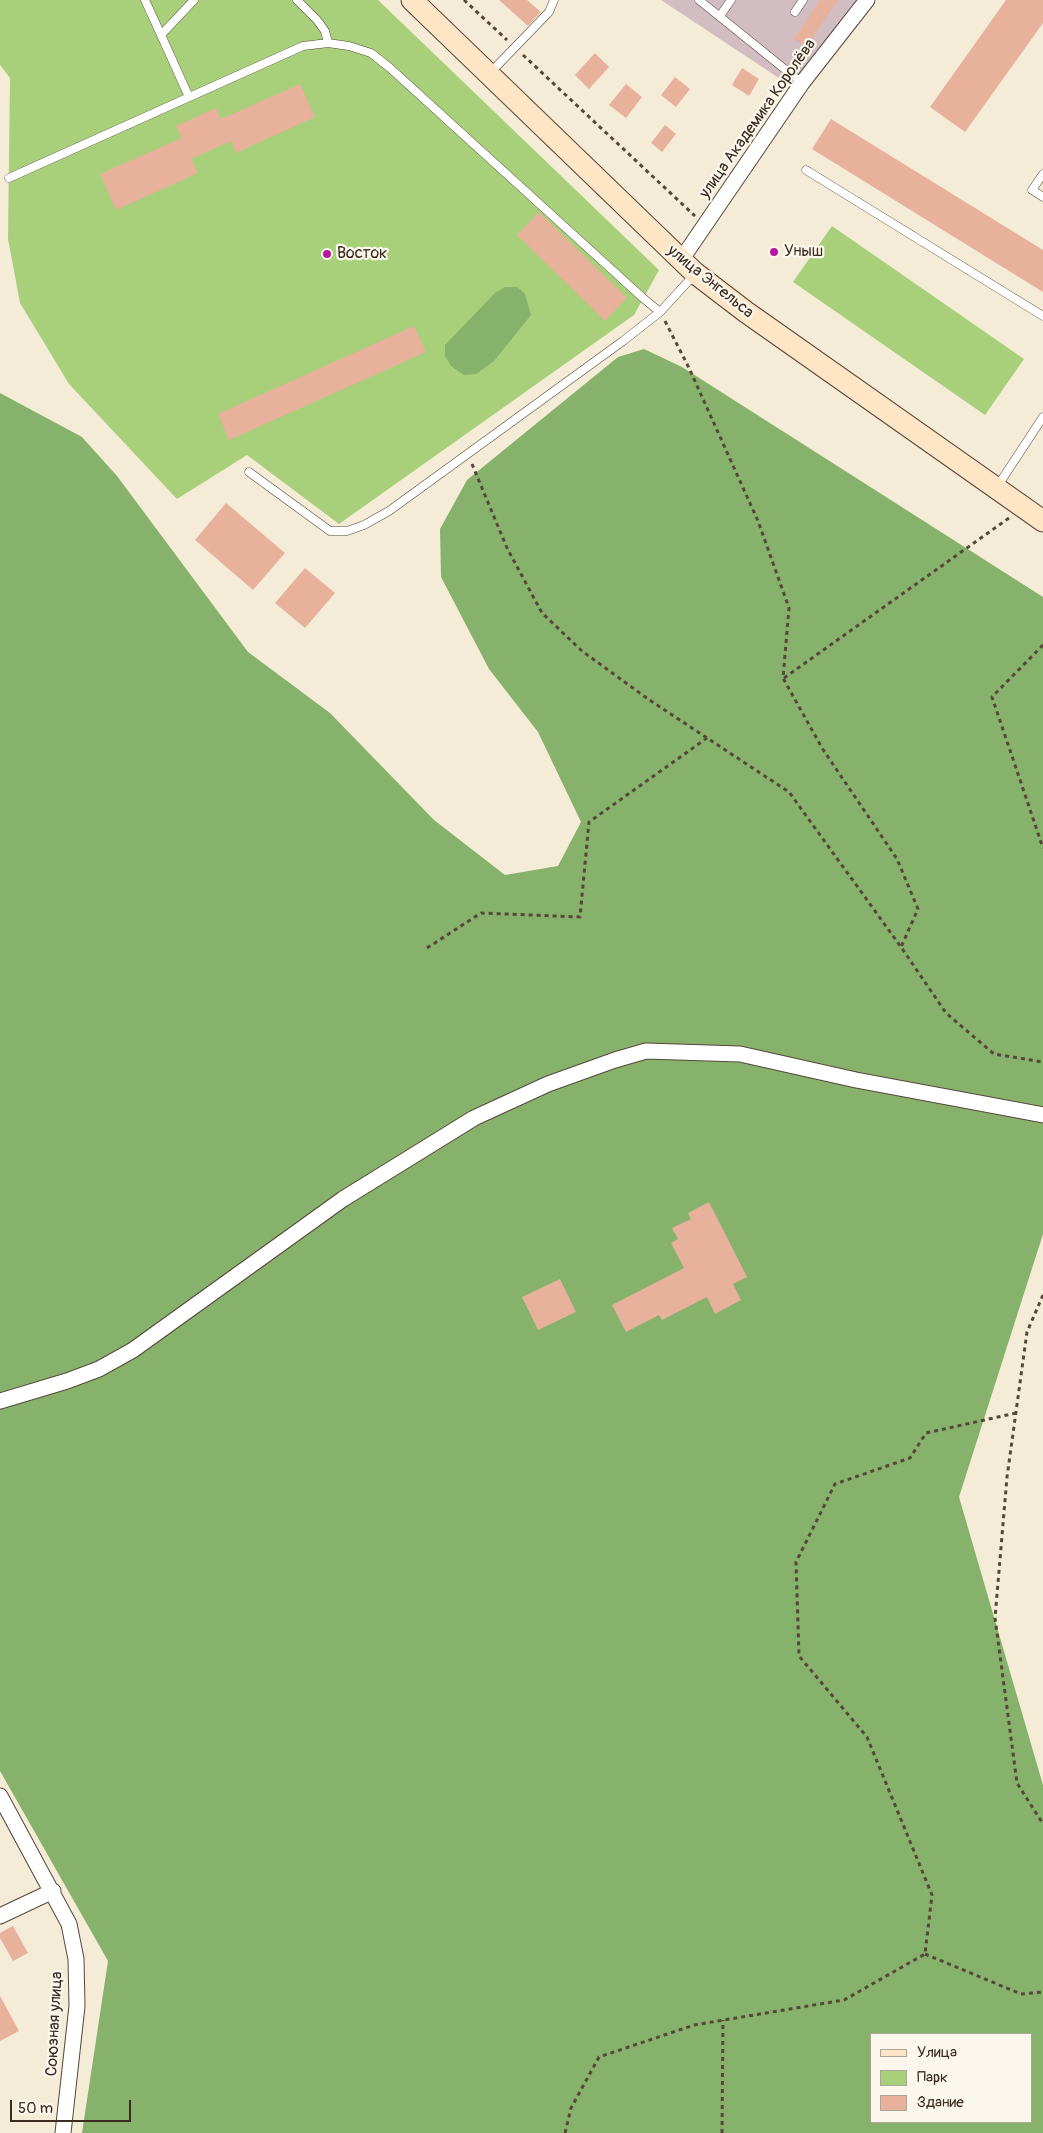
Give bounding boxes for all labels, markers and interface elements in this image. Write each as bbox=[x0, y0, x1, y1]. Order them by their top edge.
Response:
street label: улица Академика Королёва bbox=[696, 36, 820, 202]
street label: улица Энгельса bbox=[663, 241, 757, 323]
place label: Уныш bbox=[784, 242, 823, 262]
place label: Восток bbox=[337, 244, 387, 264]
marker: Уныш bbox=[768, 246, 780, 258]
marker: Восток bbox=[321, 248, 333, 260]
street label: Союзная улица bbox=[43, 1971, 67, 2077]
legend bbox=[870, 2033, 1033, 2123]
text: Улица bbox=[917, 2043, 957, 2062]
text: Парк bbox=[917, 2068, 948, 2087]
scale bar bbox=[12, 2090, 134, 2122]
text: Здание bbox=[917, 2093, 964, 2112]
text: 50 m bbox=[18, 2099, 53, 2118]

